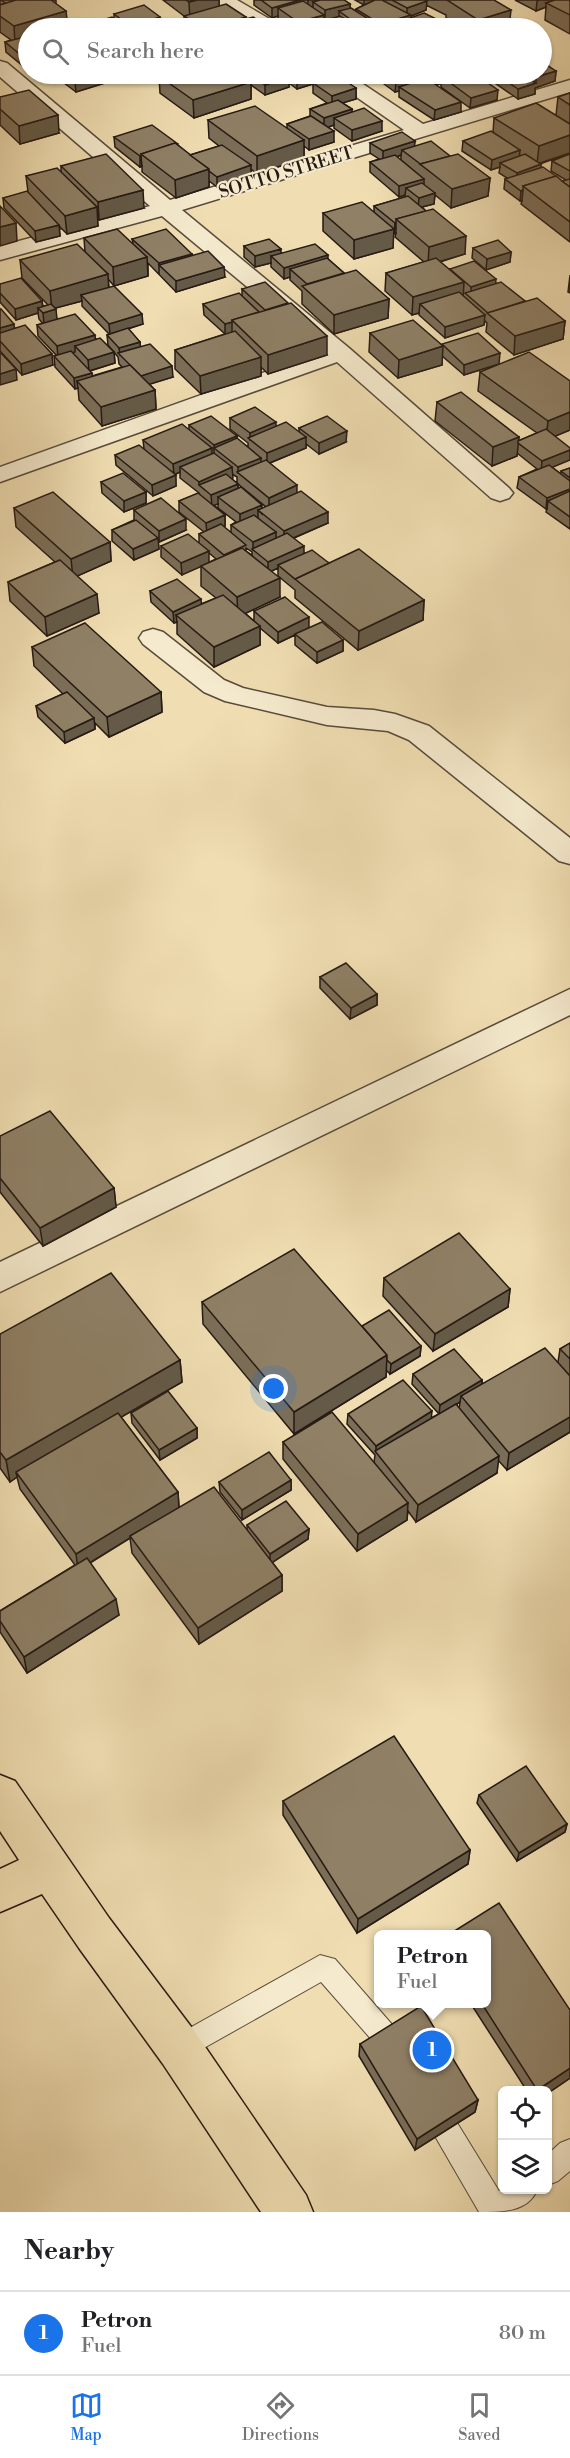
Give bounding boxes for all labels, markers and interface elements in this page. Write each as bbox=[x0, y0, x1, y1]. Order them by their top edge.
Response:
search box bbox=[18, 18, 552, 84]
icon: search bbox=[39, 35, 72, 68]
text: Search here bbox=[87, 38, 204, 65]
street label: SOTTO STREET bbox=[216, 141, 357, 204]
your location bbox=[259, 1374, 288, 1403]
popup bbox=[374, 1930, 491, 2008]
text: Petron bbox=[397, 1943, 468, 1970]
text: Fuel bbox=[397, 1970, 437, 1995]
pin: 1 bbox=[412, 2028, 452, 2072]
map controls bbox=[498, 2086, 552, 2194]
button: locate bbox=[498, 2086, 552, 2140]
button: layers bbox=[498, 2140, 552, 2194]
text: Nearby bbox=[24, 2235, 114, 2267]
text: Petron bbox=[81, 2307, 152, 2334]
text: 1 bbox=[39, 2321, 48, 2346]
text: 80 m bbox=[499, 2321, 546, 2346]
text: Fuel bbox=[81, 2334, 121, 2359]
tab: Map bbox=[70, 2389, 103, 2445]
tab: Directions bbox=[242, 2389, 319, 2445]
tab: Saved bbox=[458, 2389, 500, 2445]

